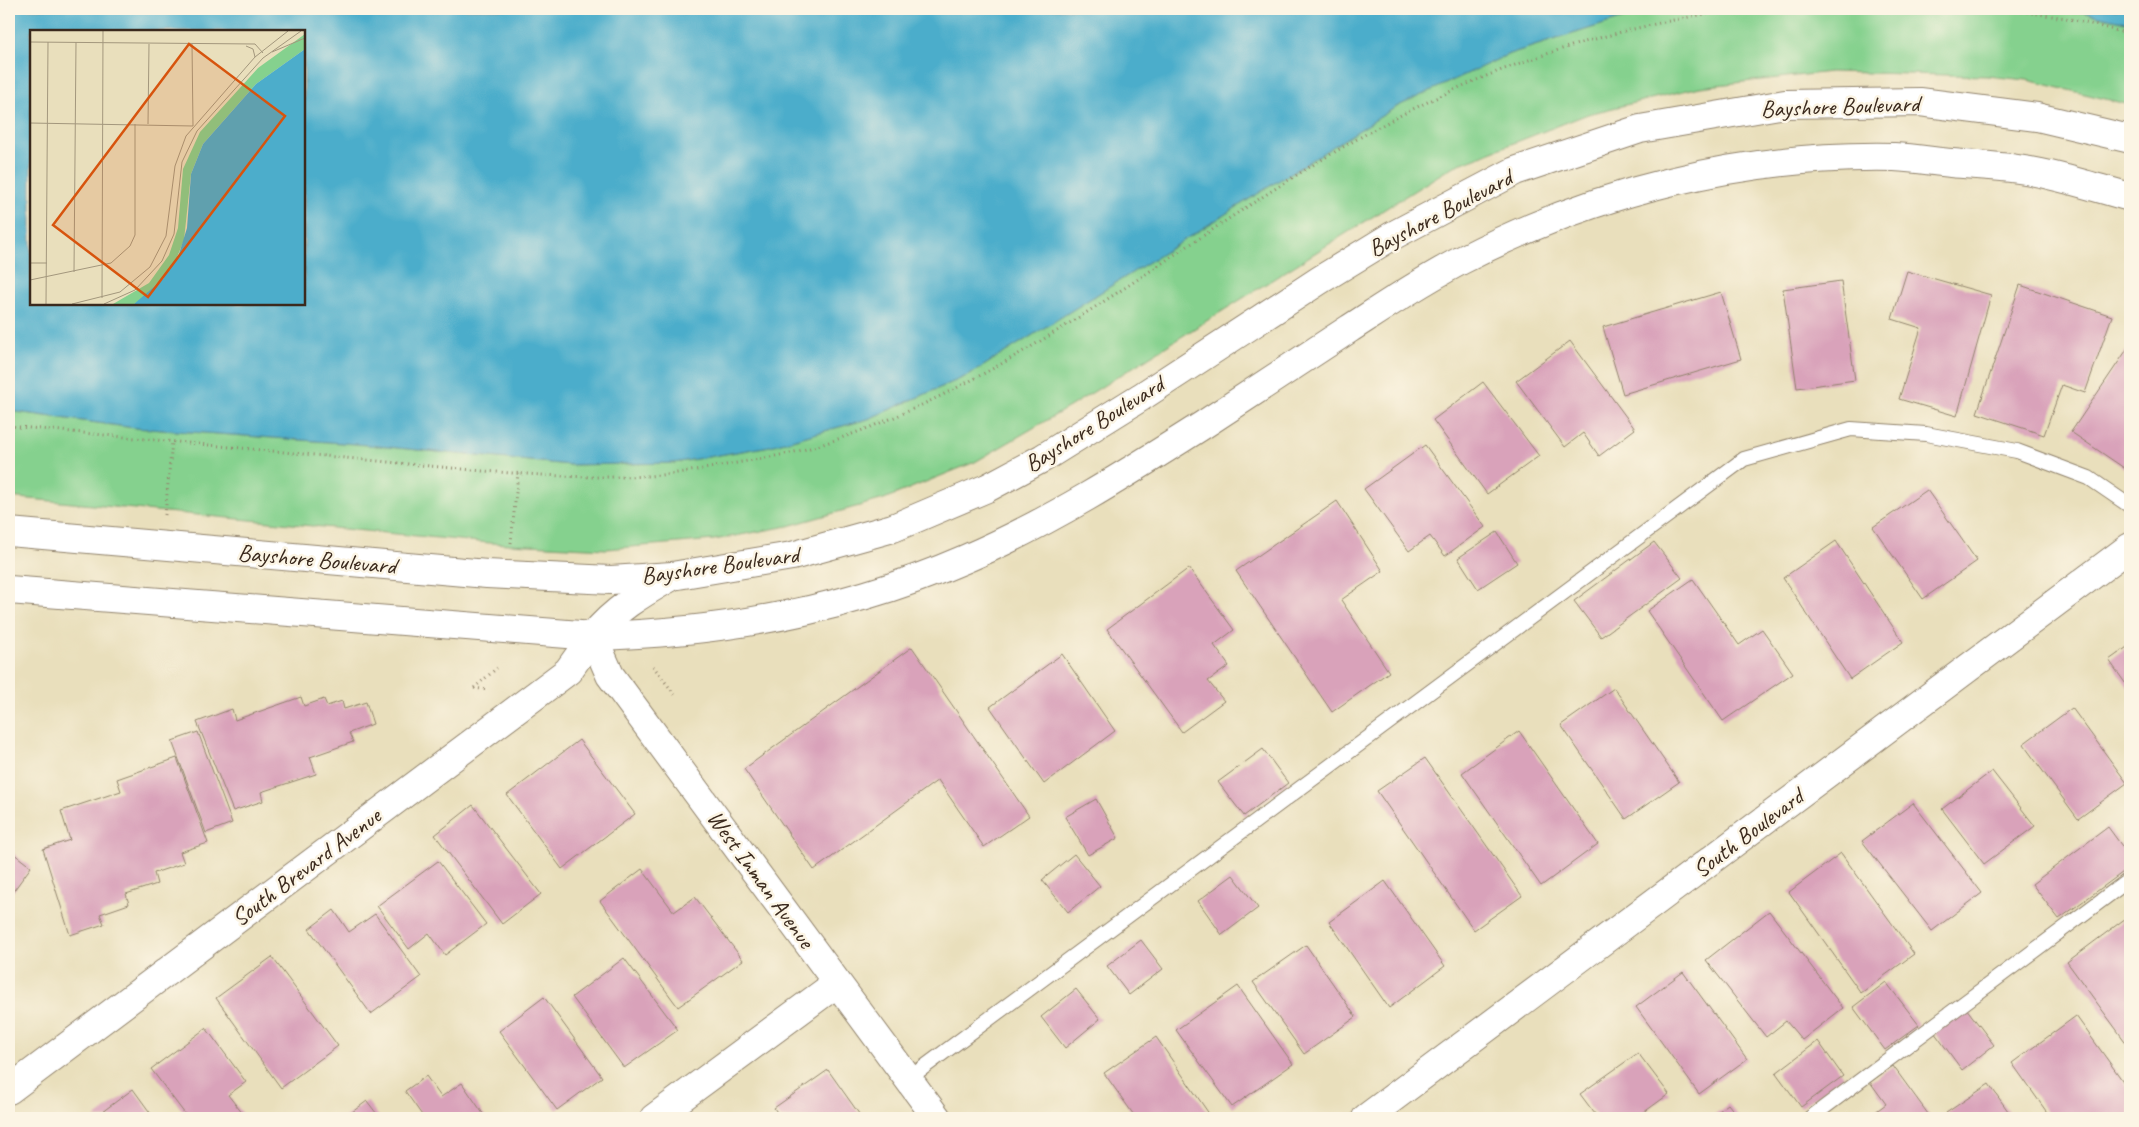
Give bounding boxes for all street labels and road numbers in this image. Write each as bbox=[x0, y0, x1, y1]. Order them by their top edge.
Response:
street label: Bayshore Boulevard bbox=[1760, 88, 1923, 124]
street label: Bayshore Boulevard bbox=[1363, 161, 1520, 263]
street label: Bayshore Boulevard bbox=[1019, 367, 1172, 479]
street label: Bayshore Boulevard bbox=[237, 537, 401, 581]
street label: Bayshore Boulevard bbox=[639, 539, 804, 591]
street label: South Boulevard bbox=[1687, 780, 1812, 884]
street label: South Brevard Avenue bbox=[225, 800, 388, 933]
street label: West Inman Avenue bbox=[701, 804, 822, 956]

